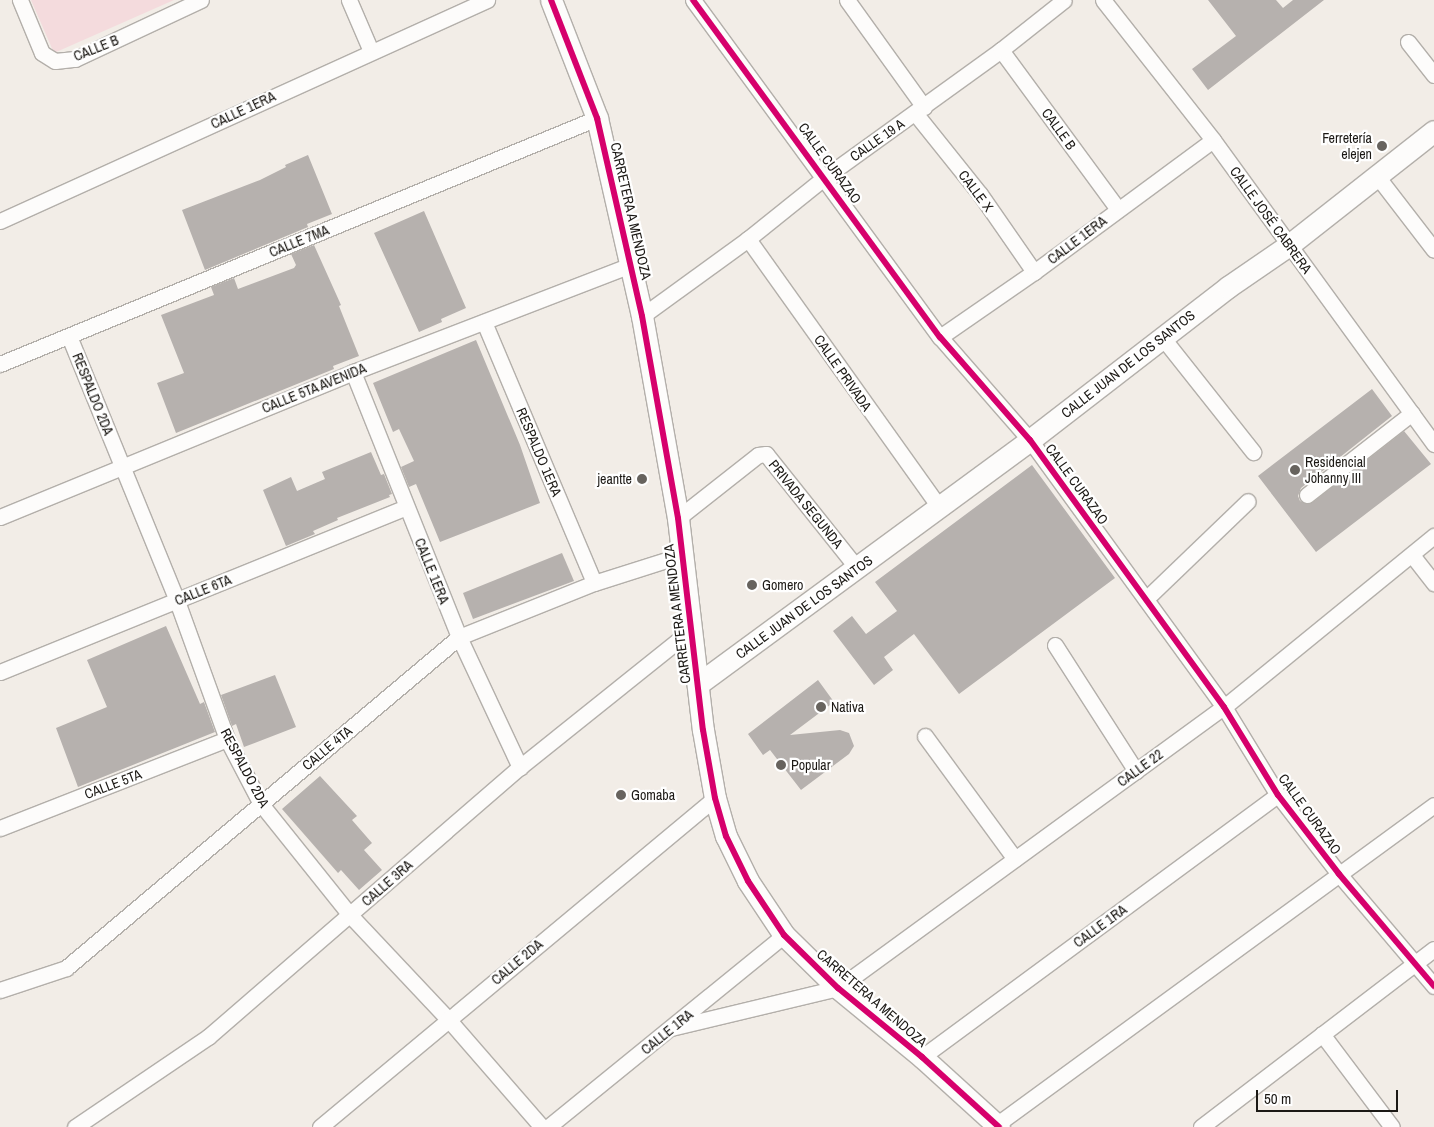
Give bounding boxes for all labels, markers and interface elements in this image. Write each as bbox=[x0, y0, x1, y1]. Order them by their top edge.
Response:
street label: CALLE B bbox=[71, 31, 121, 65]
street label: CALLE 1ERA bbox=[208, 88, 278, 132]
street label: CALLE B bbox=[1038, 105, 1080, 153]
street label: CALLE 19 A bbox=[846, 115, 908, 165]
street label: CALLE CURAZAO bbox=[795, 119, 865, 207]
place label: Ferretería elejen bbox=[1322, 130, 1372, 162]
street label: CARRETERA A MENDOZA bbox=[607, 140, 655, 282]
marker: Ferretería elejen bbox=[1376, 140, 1388, 152]
street label: CALLE JOSÉ CABRERA bbox=[1227, 163, 1315, 277]
street label: CALLE X bbox=[955, 167, 997, 215]
street label: CALLE 1ERA bbox=[1044, 212, 1110, 268]
street label: CALLE 7MA bbox=[267, 221, 331, 261]
street label: CALLE JUAN DE LOS SANTOS bbox=[1058, 307, 1198, 421]
street label: CALLE PRIVADA bbox=[811, 332, 875, 414]
street label: RESPALDO 2DA bbox=[69, 350, 117, 438]
street label: CALLE 5TA AVENIDA bbox=[259, 359, 369, 417]
street label: RESPALDO 1ERA bbox=[513, 405, 565, 499]
street label: CALLE CURAZAO bbox=[1042, 440, 1112, 528]
place label: Residencial Johanny III bbox=[1305, 454, 1366, 487]
street label: PRIVADA SEGUNDA bbox=[765, 456, 847, 552]
marker: Residencial Johanny III bbox=[1289, 464, 1301, 476]
place label: jeantte bbox=[598, 471, 632, 487]
marker: jeantte bbox=[636, 473, 648, 485]
street label: CALLE 1ERA bbox=[411, 536, 453, 606]
street label: CARRETERA A MENDOZA bbox=[660, 542, 694, 686]
street label: CALLE JUAN DE LOS SANTOS bbox=[732, 552, 876, 662]
street label: CALLE 6TA bbox=[172, 571, 234, 609]
place label: Gomero bbox=[762, 577, 803, 593]
marker: Gomero bbox=[746, 579, 758, 591]
place label: Nativa bbox=[831, 699, 864, 715]
marker: Nativa bbox=[815, 701, 827, 713]
street label: CALLE 4TA bbox=[299, 722, 355, 774]
street label: RESPALDO 2DA bbox=[217, 726, 273, 810]
street label: CALLE 22 bbox=[1114, 746, 1166, 790]
place label: Popular bbox=[791, 757, 831, 773]
marker: Popular bbox=[775, 759, 787, 771]
street label: CALLE 5TA bbox=[82, 765, 144, 803]
street label: CALLE CURAZAO bbox=[1275, 770, 1345, 858]
place label: Gomaba bbox=[631, 787, 675, 803]
marker: Gomaba bbox=[615, 789, 627, 801]
street label: CALLE 3RA bbox=[358, 856, 416, 910]
street label: CALLE 1RA bbox=[1070, 901, 1130, 951]
street label: CALLE 2DA bbox=[488, 936, 546, 988]
street label: CARRETERA A MENDOZA bbox=[813, 945, 931, 1051]
street label: CALLE 1RA bbox=[638, 1006, 696, 1058]
scale bar bbox=[1259, 1080, 1402, 1112]
text: 50 m bbox=[1264, 1088, 1291, 1109]

